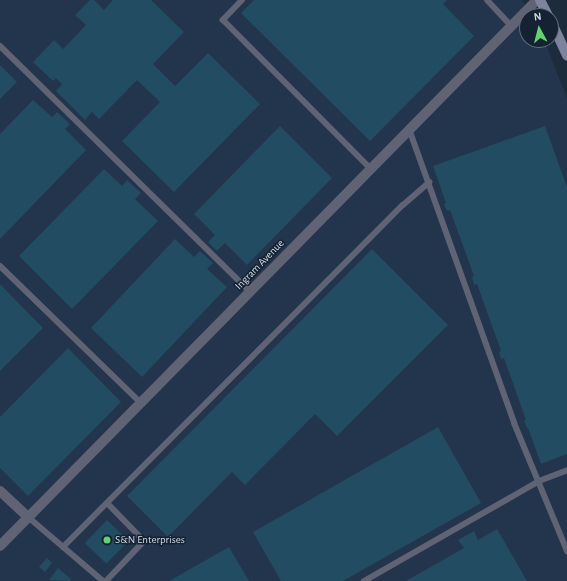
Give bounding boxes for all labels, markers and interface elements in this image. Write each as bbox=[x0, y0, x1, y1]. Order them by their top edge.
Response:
north arrow bbox=[519, 8, 559, 48]
text: N bbox=[533, 11, 542, 23]
street label: Ingram Avenue bbox=[233, 237, 287, 293]
place label: S&N Enterprises bbox=[115, 533, 185, 547]
marker: S&N Enterprises bbox=[102, 535, 112, 545]

